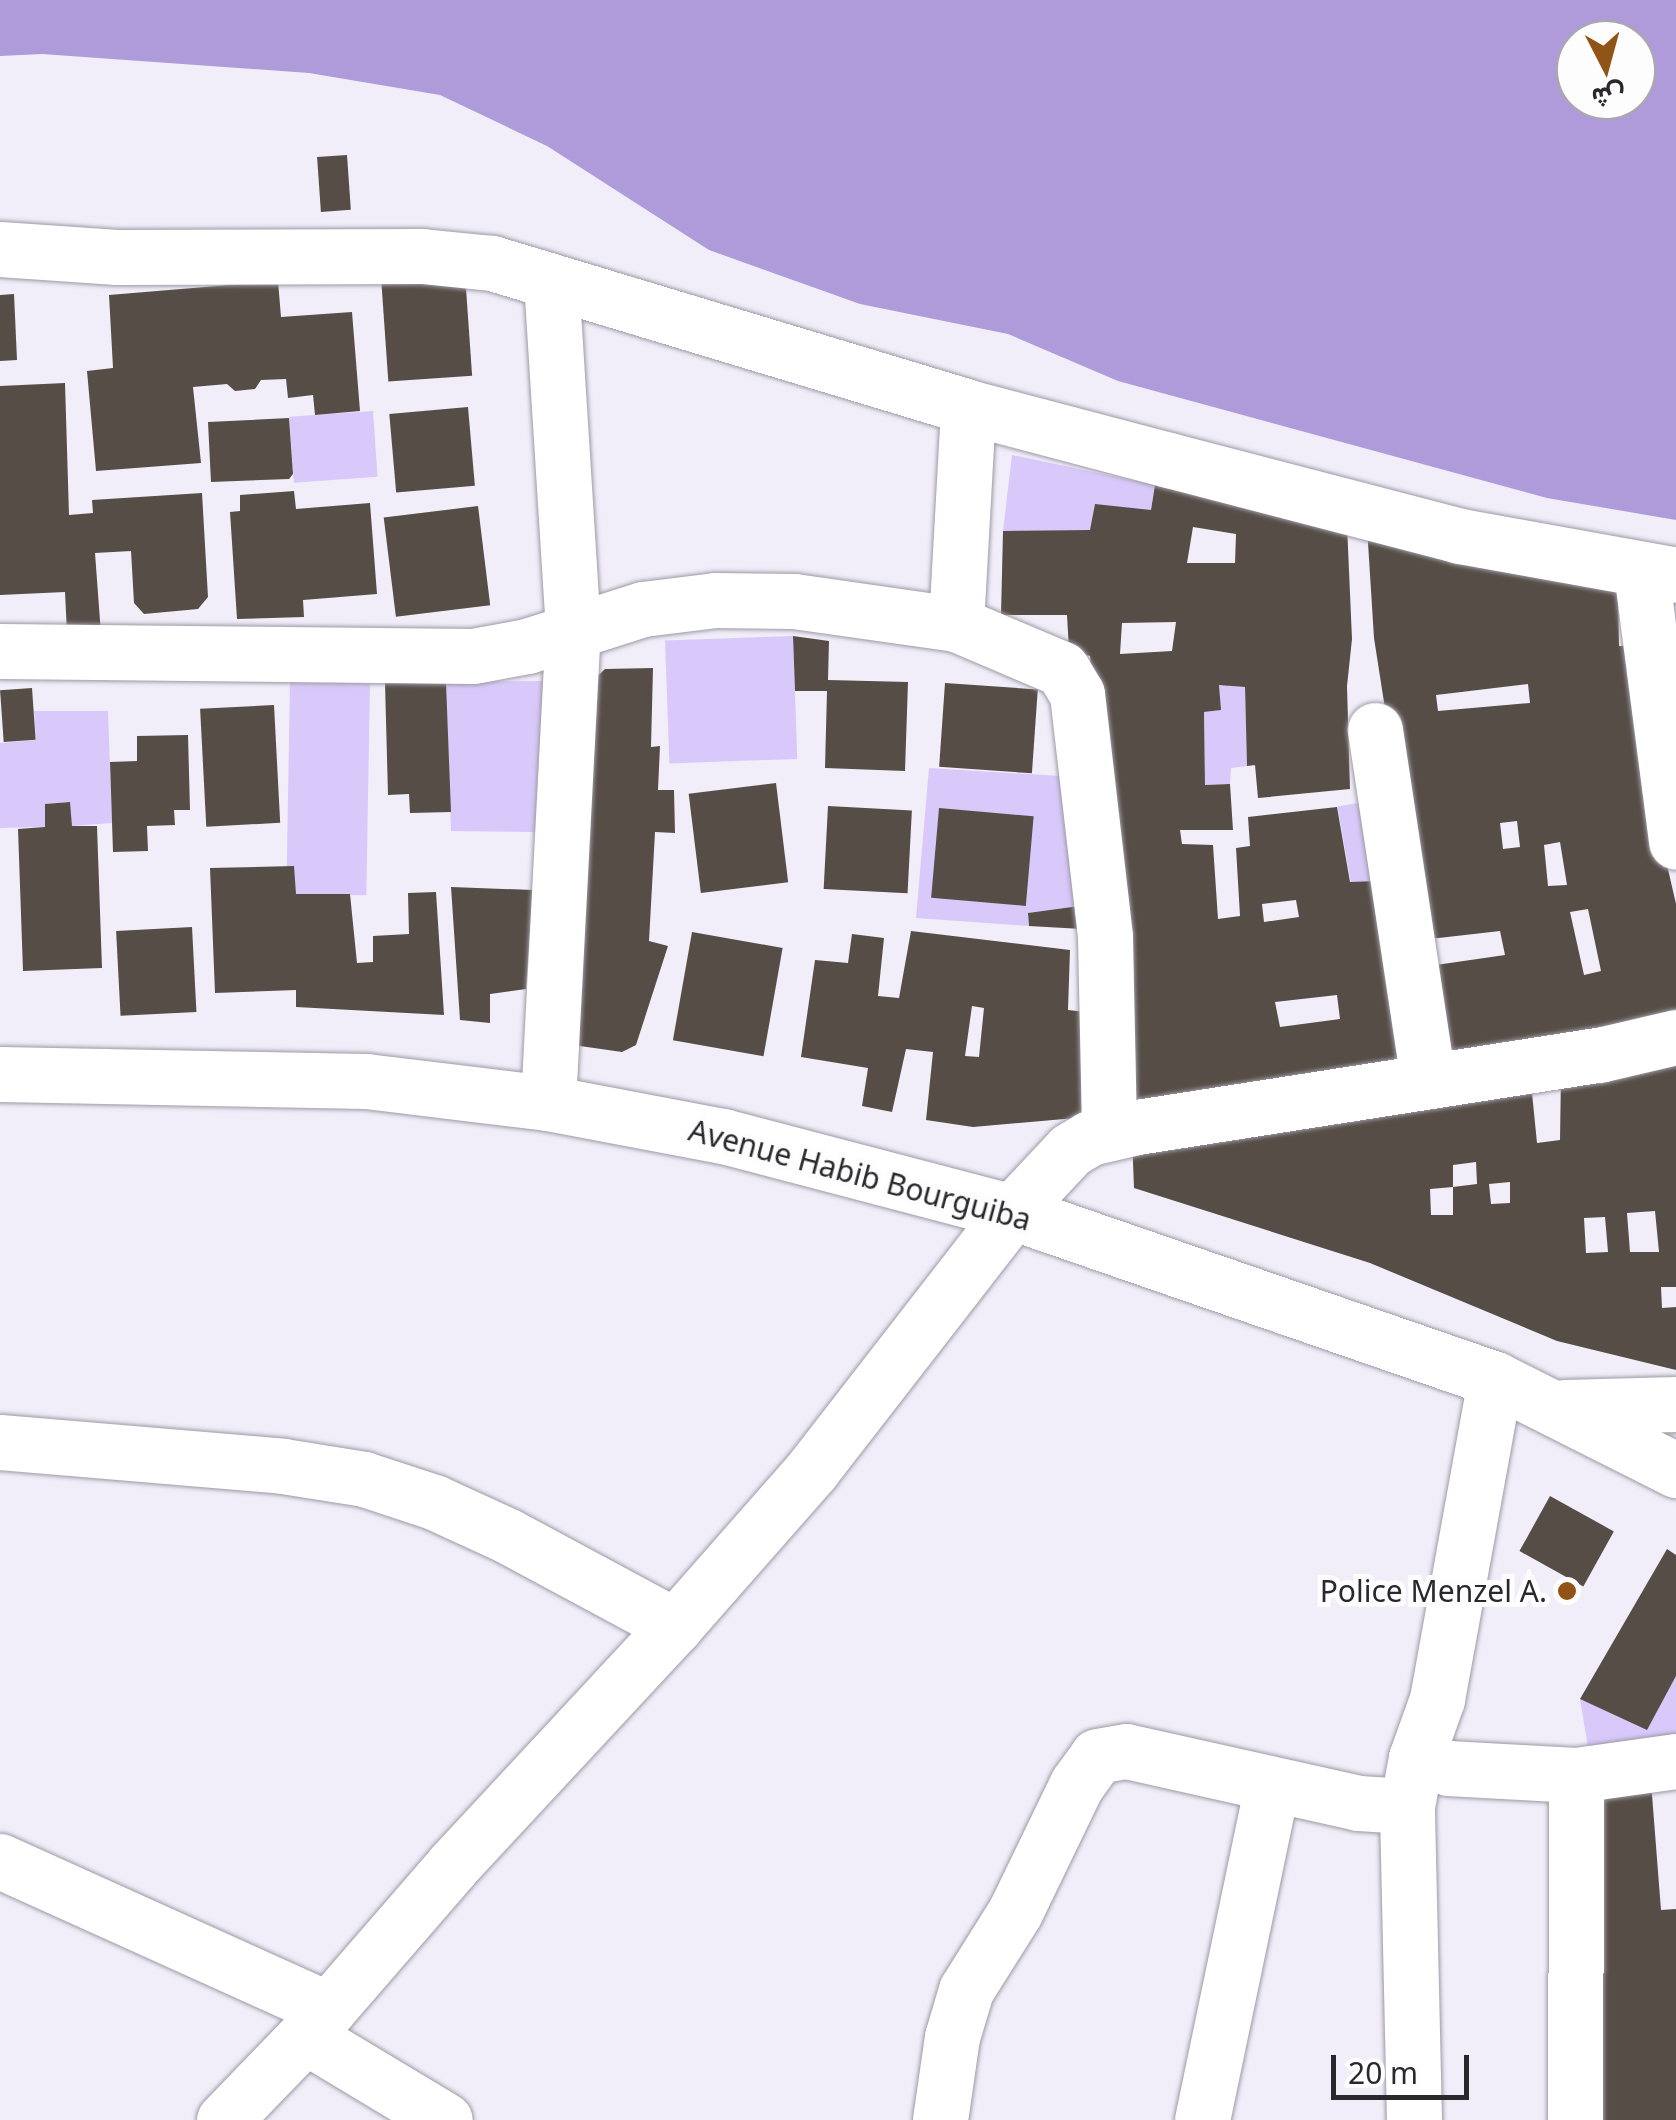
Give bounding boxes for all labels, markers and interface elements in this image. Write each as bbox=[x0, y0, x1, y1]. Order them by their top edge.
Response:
north arrow bbox=[1556, 20, 1656, 120]
text: ش bbox=[1590, 77, 1628, 119]
street label: Avenue Habib Bourguiba bbox=[685, 1112, 1035, 1238]
place label: Police Menzel A. bbox=[1320, 1573, 1547, 1609]
marker: Police Menzel A. bbox=[1556, 1580, 1578, 1602]
scale bar bbox=[1336, 2035, 1474, 2097]
text: 20 m bbox=[1348, 2052, 1418, 2093]

